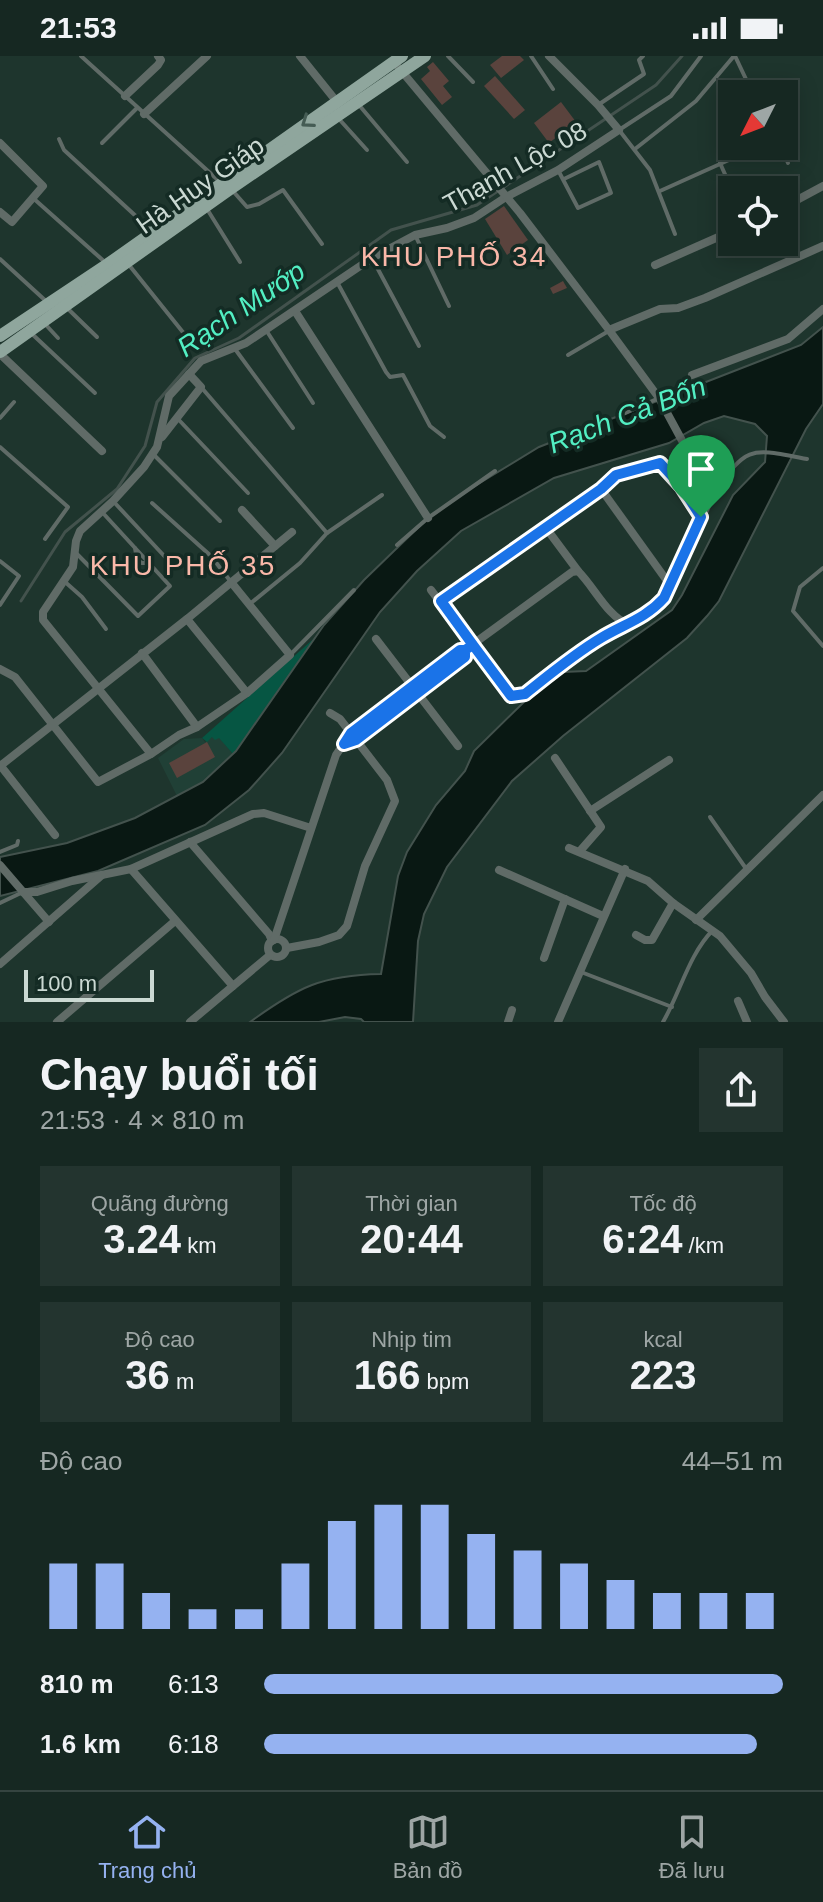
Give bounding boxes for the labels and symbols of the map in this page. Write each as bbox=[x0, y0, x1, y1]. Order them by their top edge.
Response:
north arrow bbox=[718, 80, 798, 160]
one-way arrow bbox=[301, 112, 315, 127]
street label: Thạnh Lộc 08 bbox=[438, 115, 592, 219]
street label: Hà Huy Giáp bbox=[130, 130, 270, 240]
district label: KHU PHỐ 34 bbox=[361, 240, 547, 272]
water label: Rạch Mướp bbox=[172, 255, 310, 363]
water label: Rạch Cả Bốn bbox=[544, 371, 710, 459]
pin bbox=[667, 435, 735, 517]
district label: KHU PHỐ 35 bbox=[90, 549, 276, 581]
scale bar bbox=[24, 966, 154, 1002]

